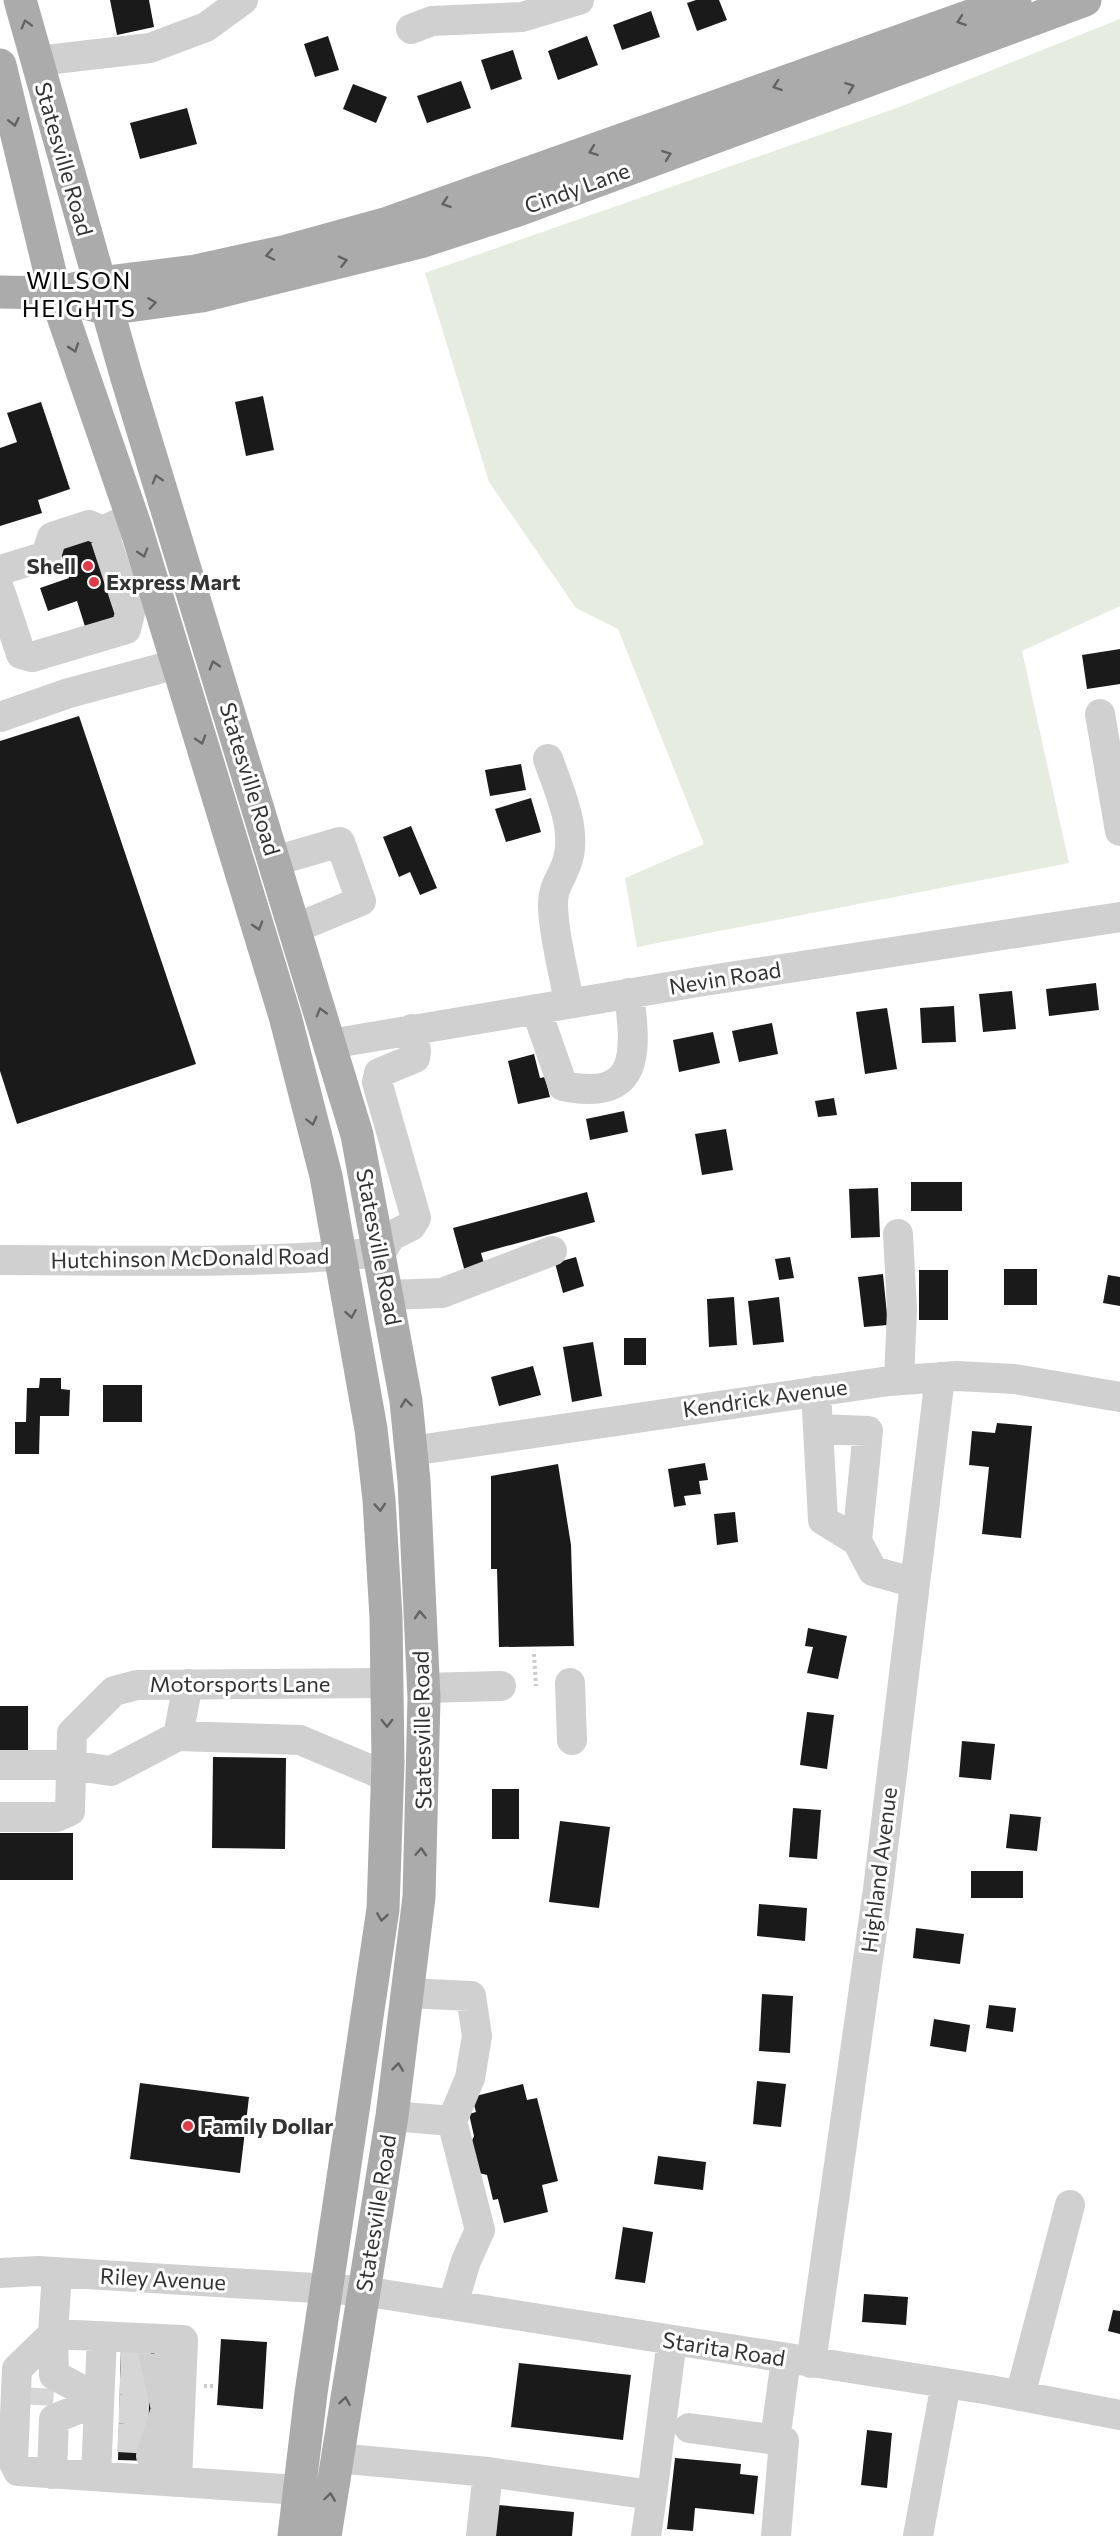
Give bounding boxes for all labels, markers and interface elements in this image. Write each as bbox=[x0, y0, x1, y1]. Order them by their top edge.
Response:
one-way arrow bbox=[956, 13, 966, 26]
one-way arrow bbox=[21, 19, 34, 29]
one-way arrow bbox=[772, 78, 783, 91]
street label: Statesville Road bbox=[30, 79, 99, 239]
one-way arrow bbox=[844, 82, 855, 94]
one-way arrow bbox=[6, 117, 19, 127]
one-way arrow bbox=[588, 144, 599, 157]
one-way arrow bbox=[661, 149, 672, 162]
street label: Cindy Lane bbox=[521, 156, 633, 219]
one-way arrow bbox=[441, 196, 452, 208]
one-way arrow bbox=[265, 248, 275, 261]
one-way arrow bbox=[337, 256, 347, 269]
district label: WILSON HEIGHTS bbox=[22, 265, 136, 322]
one-way arrow bbox=[148, 297, 157, 310]
one-way arrow bbox=[66, 342, 79, 353]
one-way arrow bbox=[152, 474, 164, 485]
one-way arrow bbox=[136, 547, 148, 558]
place label: Shell bbox=[26, 552, 76, 579]
marker: Shell bbox=[81, 559, 95, 573]
place label: Express Mart bbox=[106, 568, 241, 595]
marker: Express Mart bbox=[87, 575, 101, 589]
one-way arrow bbox=[209, 660, 222, 671]
street label: Statesville Road bbox=[214, 699, 287, 859]
one-way arrow bbox=[193, 734, 206, 745]
one-way arrow bbox=[251, 920, 263, 931]
street label: Nevin Road bbox=[667, 955, 783, 1000]
one-way arrow bbox=[316, 1008, 328, 1018]
one-way arrow bbox=[305, 1115, 317, 1125]
street label: Statesville Road bbox=[351, 1166, 408, 1327]
street label: Hutchinson McDonald Road bbox=[50, 1242, 330, 1273]
one-way arrow bbox=[344, 1309, 357, 1319]
street label: Kendrick Avenue bbox=[681, 1373, 849, 1422]
one-way arrow bbox=[401, 1399, 413, 1408]
one-way arrow bbox=[373, 1502, 386, 1511]
one-way arrow bbox=[413, 1611, 426, 1620]
street label: Statesville Road bbox=[407, 1650, 436, 1810]
street label: Motorsports Lane bbox=[150, 1670, 330, 1697]
one-way arrow bbox=[381, 1718, 394, 1727]
street label: Highland Avenue bbox=[855, 1786, 902, 1954]
one-way arrow bbox=[415, 1848, 428, 1857]
one-way arrow bbox=[376, 1913, 388, 1922]
one-way arrow bbox=[391, 2062, 404, 2071]
place label: Family Dollar bbox=[200, 2112, 333, 2139]
marker: Family Dollar bbox=[181, 2119, 195, 2133]
street label: Statesville Road bbox=[350, 2132, 401, 2293]
street label: Riley Avenue bbox=[99, 2262, 227, 2295]
street label: Starita Road bbox=[661, 2325, 787, 2372]
one-way arrow bbox=[339, 2396, 351, 2405]
one-way arrow bbox=[324, 2493, 336, 2502]

